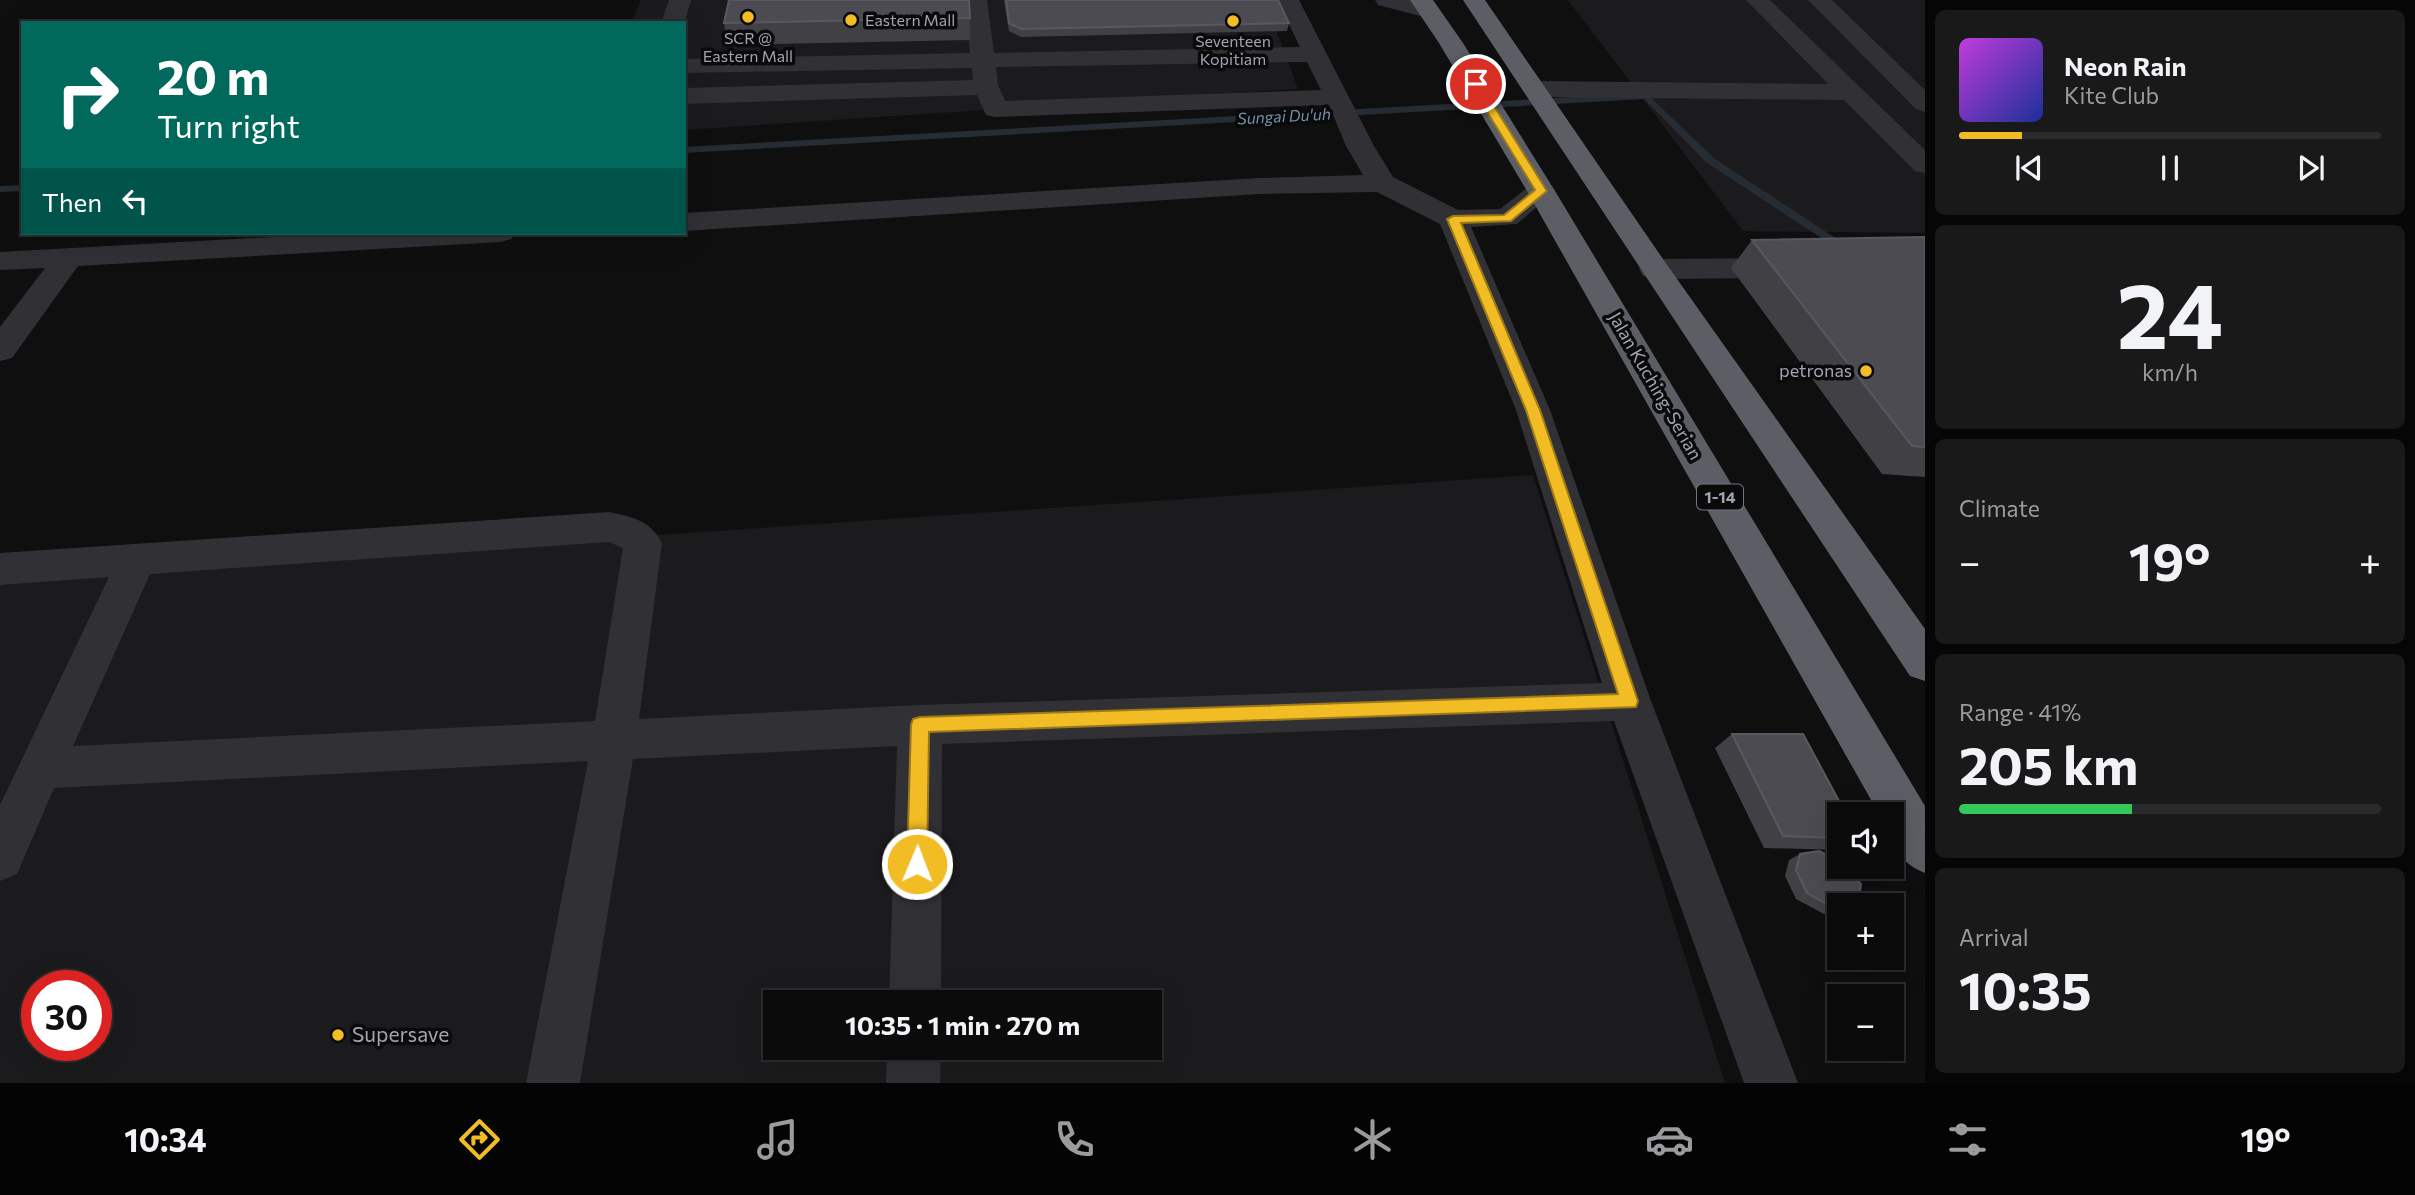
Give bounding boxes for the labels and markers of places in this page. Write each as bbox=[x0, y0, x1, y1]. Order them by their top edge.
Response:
marker: SCR @ Eastern Mall bbox=[740, 9, 756, 25]
place label: Eastern Mall bbox=[865, 10, 955, 29]
marker: Eastern Mall bbox=[843, 12, 859, 28]
marker: Seventeen Kopitiam bbox=[1225, 13, 1241, 29]
place label: SCR @ Eastern Mall bbox=[703, 28, 793, 65]
place label: Seventeen Kopitiam bbox=[1195, 31, 1271, 68]
pin bbox=[1446, 54, 1506, 114]
place label: petronas bbox=[1779, 359, 1852, 381]
marker: petronas bbox=[1858, 363, 1874, 379]
place label: Supersave bbox=[352, 1021, 449, 1046]
marker: Supersave bbox=[330, 1027, 346, 1043]

